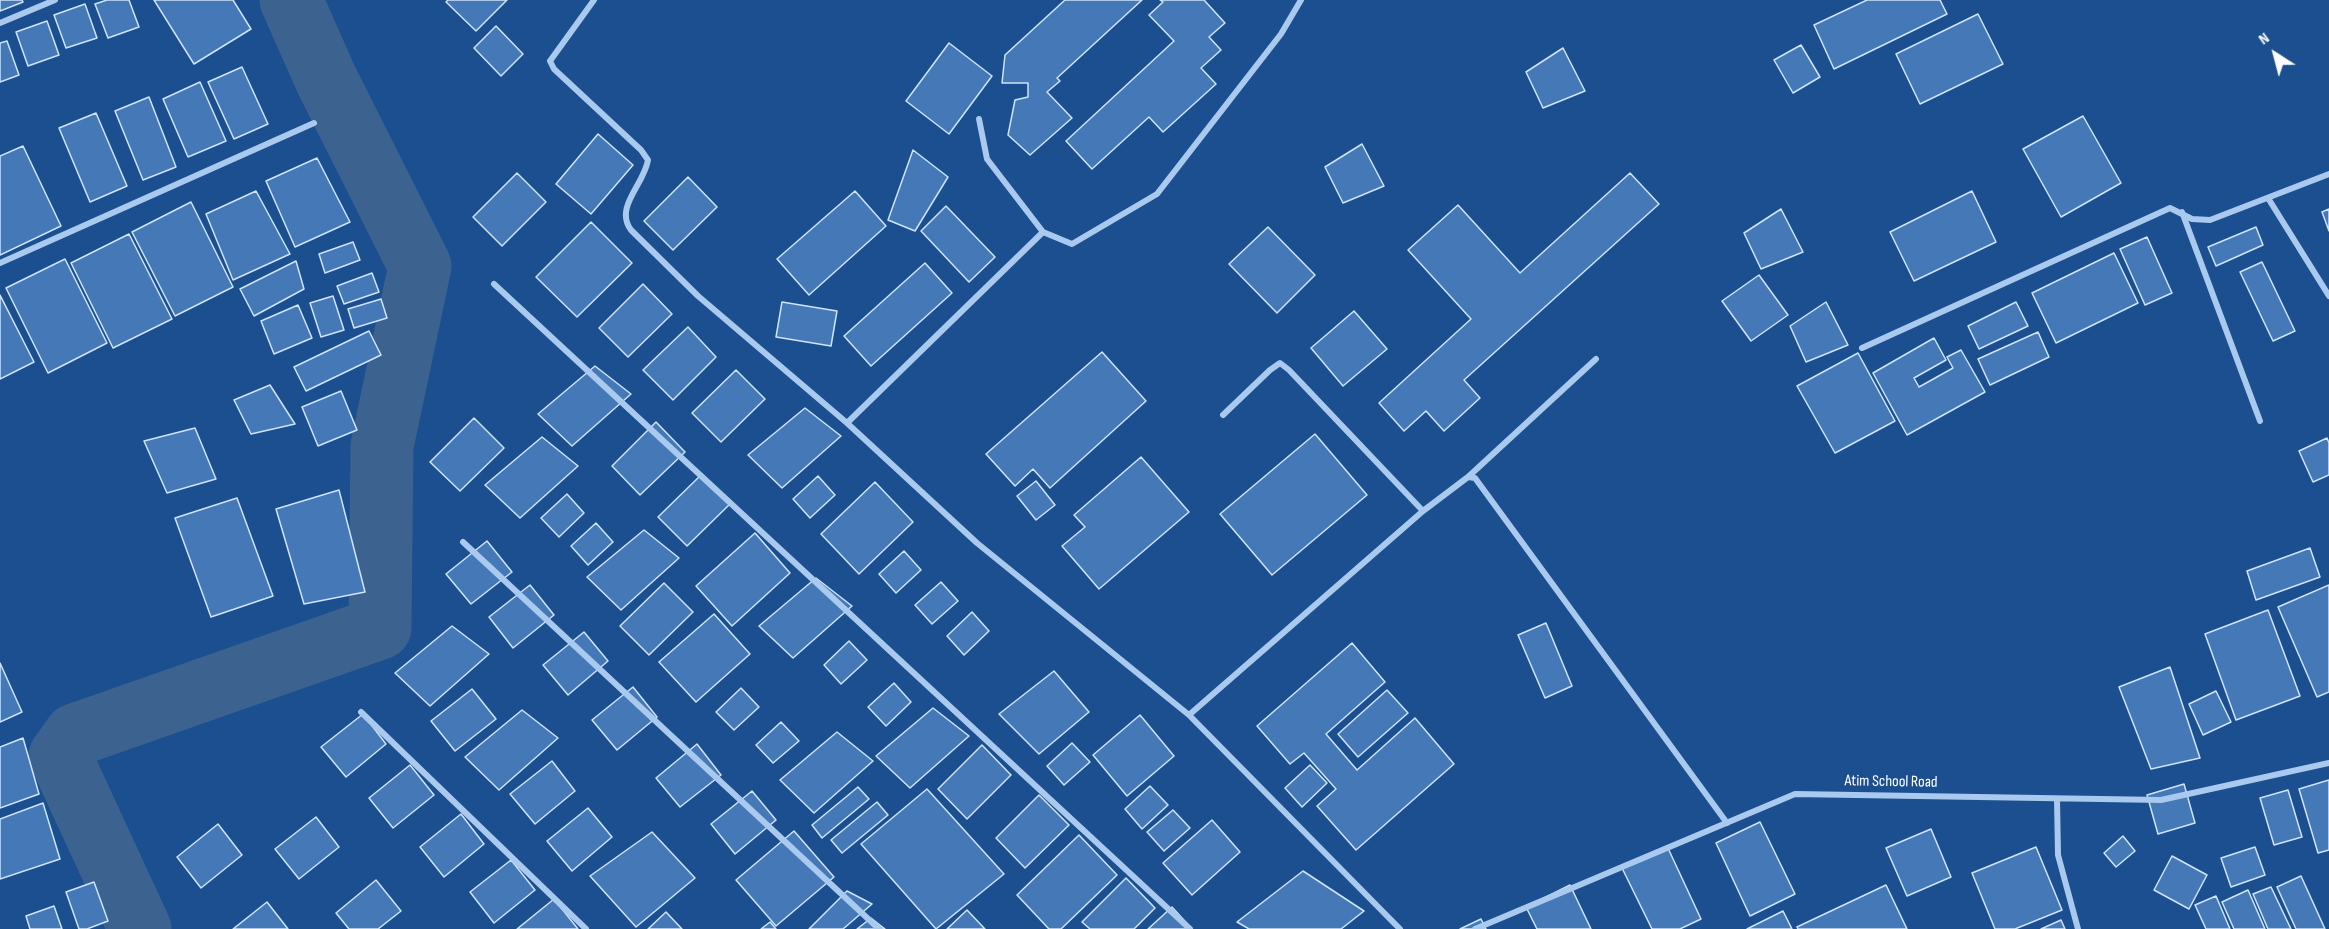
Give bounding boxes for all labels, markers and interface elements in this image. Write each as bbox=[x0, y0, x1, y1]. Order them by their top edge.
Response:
north arrow bbox=[2245, 24, 2305, 84]
text: N bbox=[2255, 29, 2273, 49]
street label: Atim School Road bbox=[1844, 772, 1938, 792]

